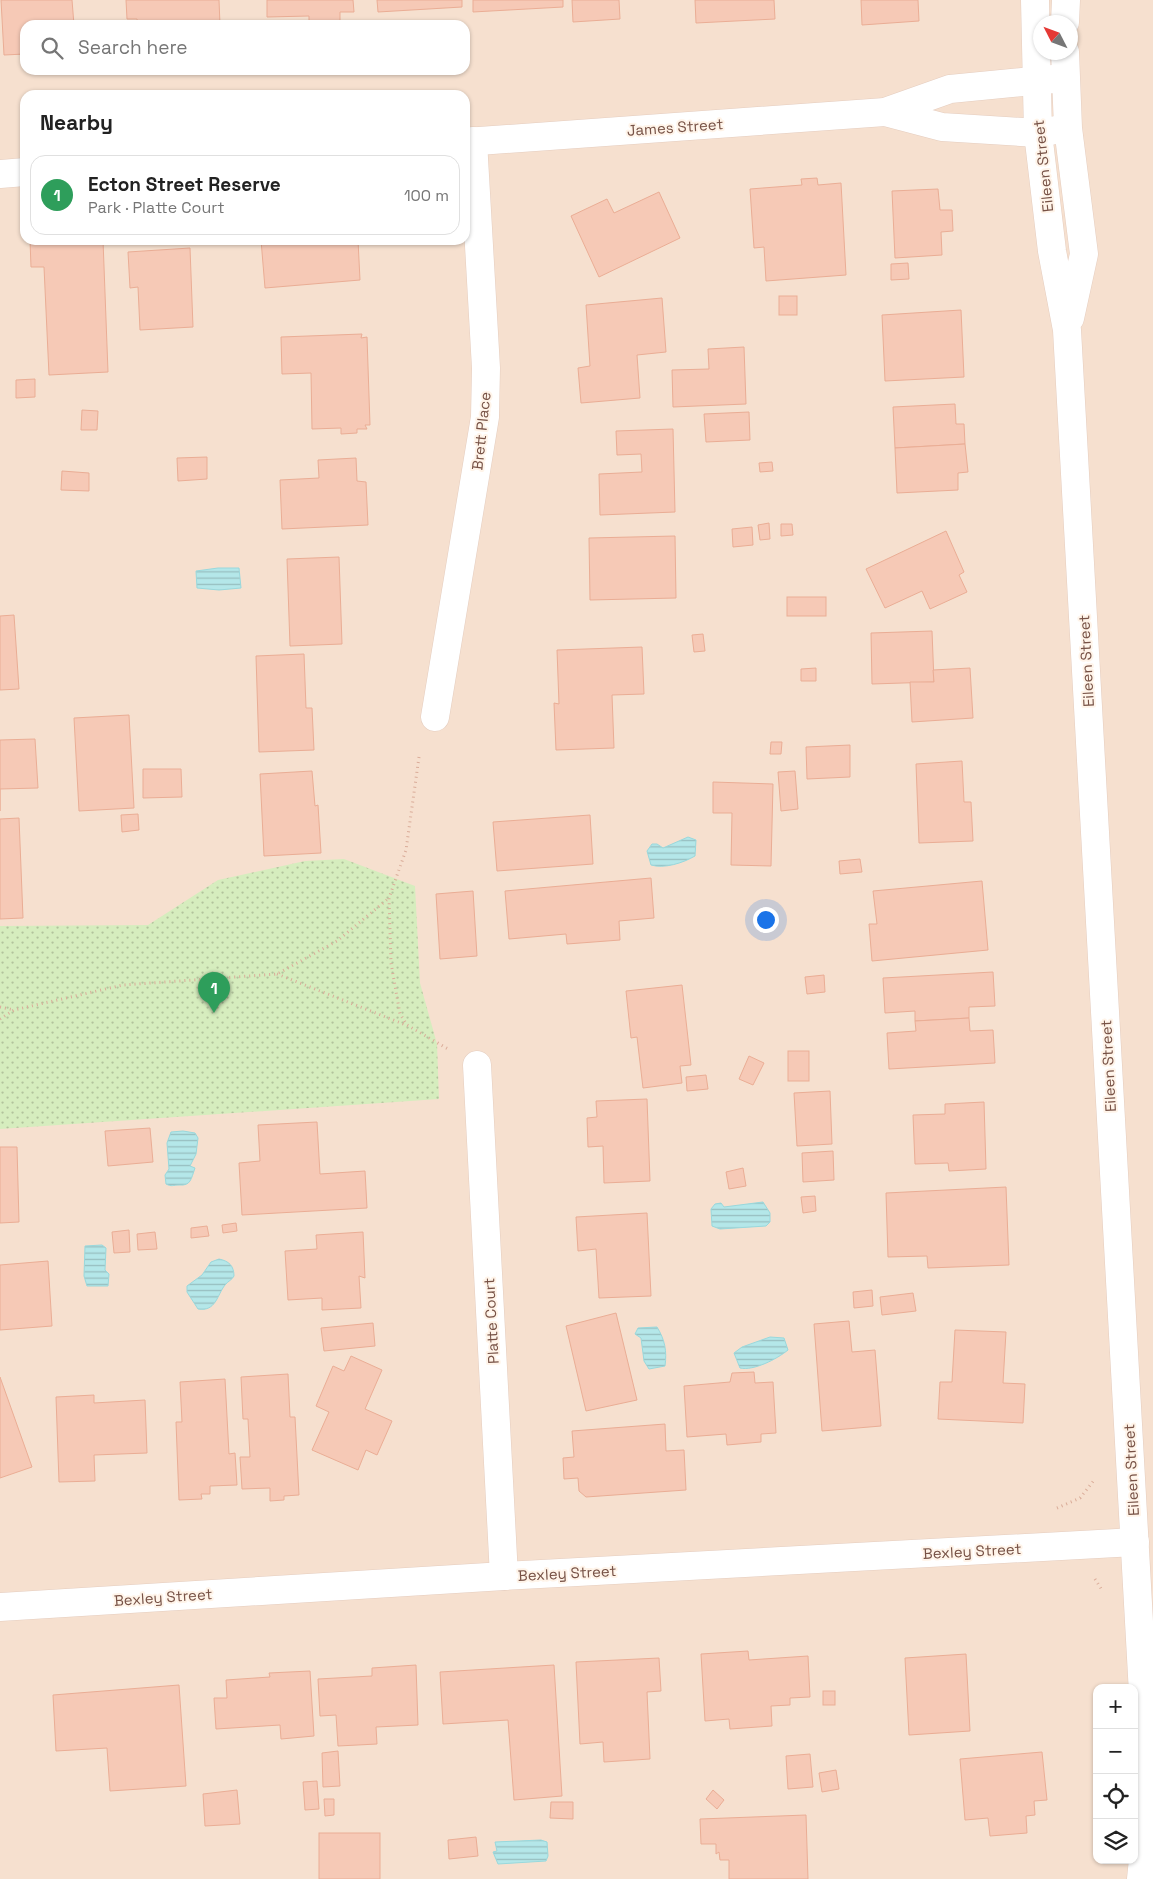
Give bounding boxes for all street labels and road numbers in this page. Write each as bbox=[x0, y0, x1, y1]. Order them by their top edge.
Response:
street label: James Street bbox=[626, 114, 724, 140]
street label: Eileen Street bbox=[1029, 119, 1057, 213]
street label: Brett Place bbox=[467, 391, 495, 471]
street label: Eileen Street bbox=[1074, 614, 1098, 708]
street label: Eileen Street bbox=[1096, 1019, 1120, 1113]
street label: Platte Court bbox=[479, 1277, 503, 1365]
street label: Eileen Street bbox=[1119, 1423, 1143, 1517]
street label: Bexley Street bbox=[922, 1539, 1022, 1563]
street label: Bexley Street bbox=[517, 1561, 617, 1585]
street label: Bexley Street bbox=[113, 1584, 213, 1610]

